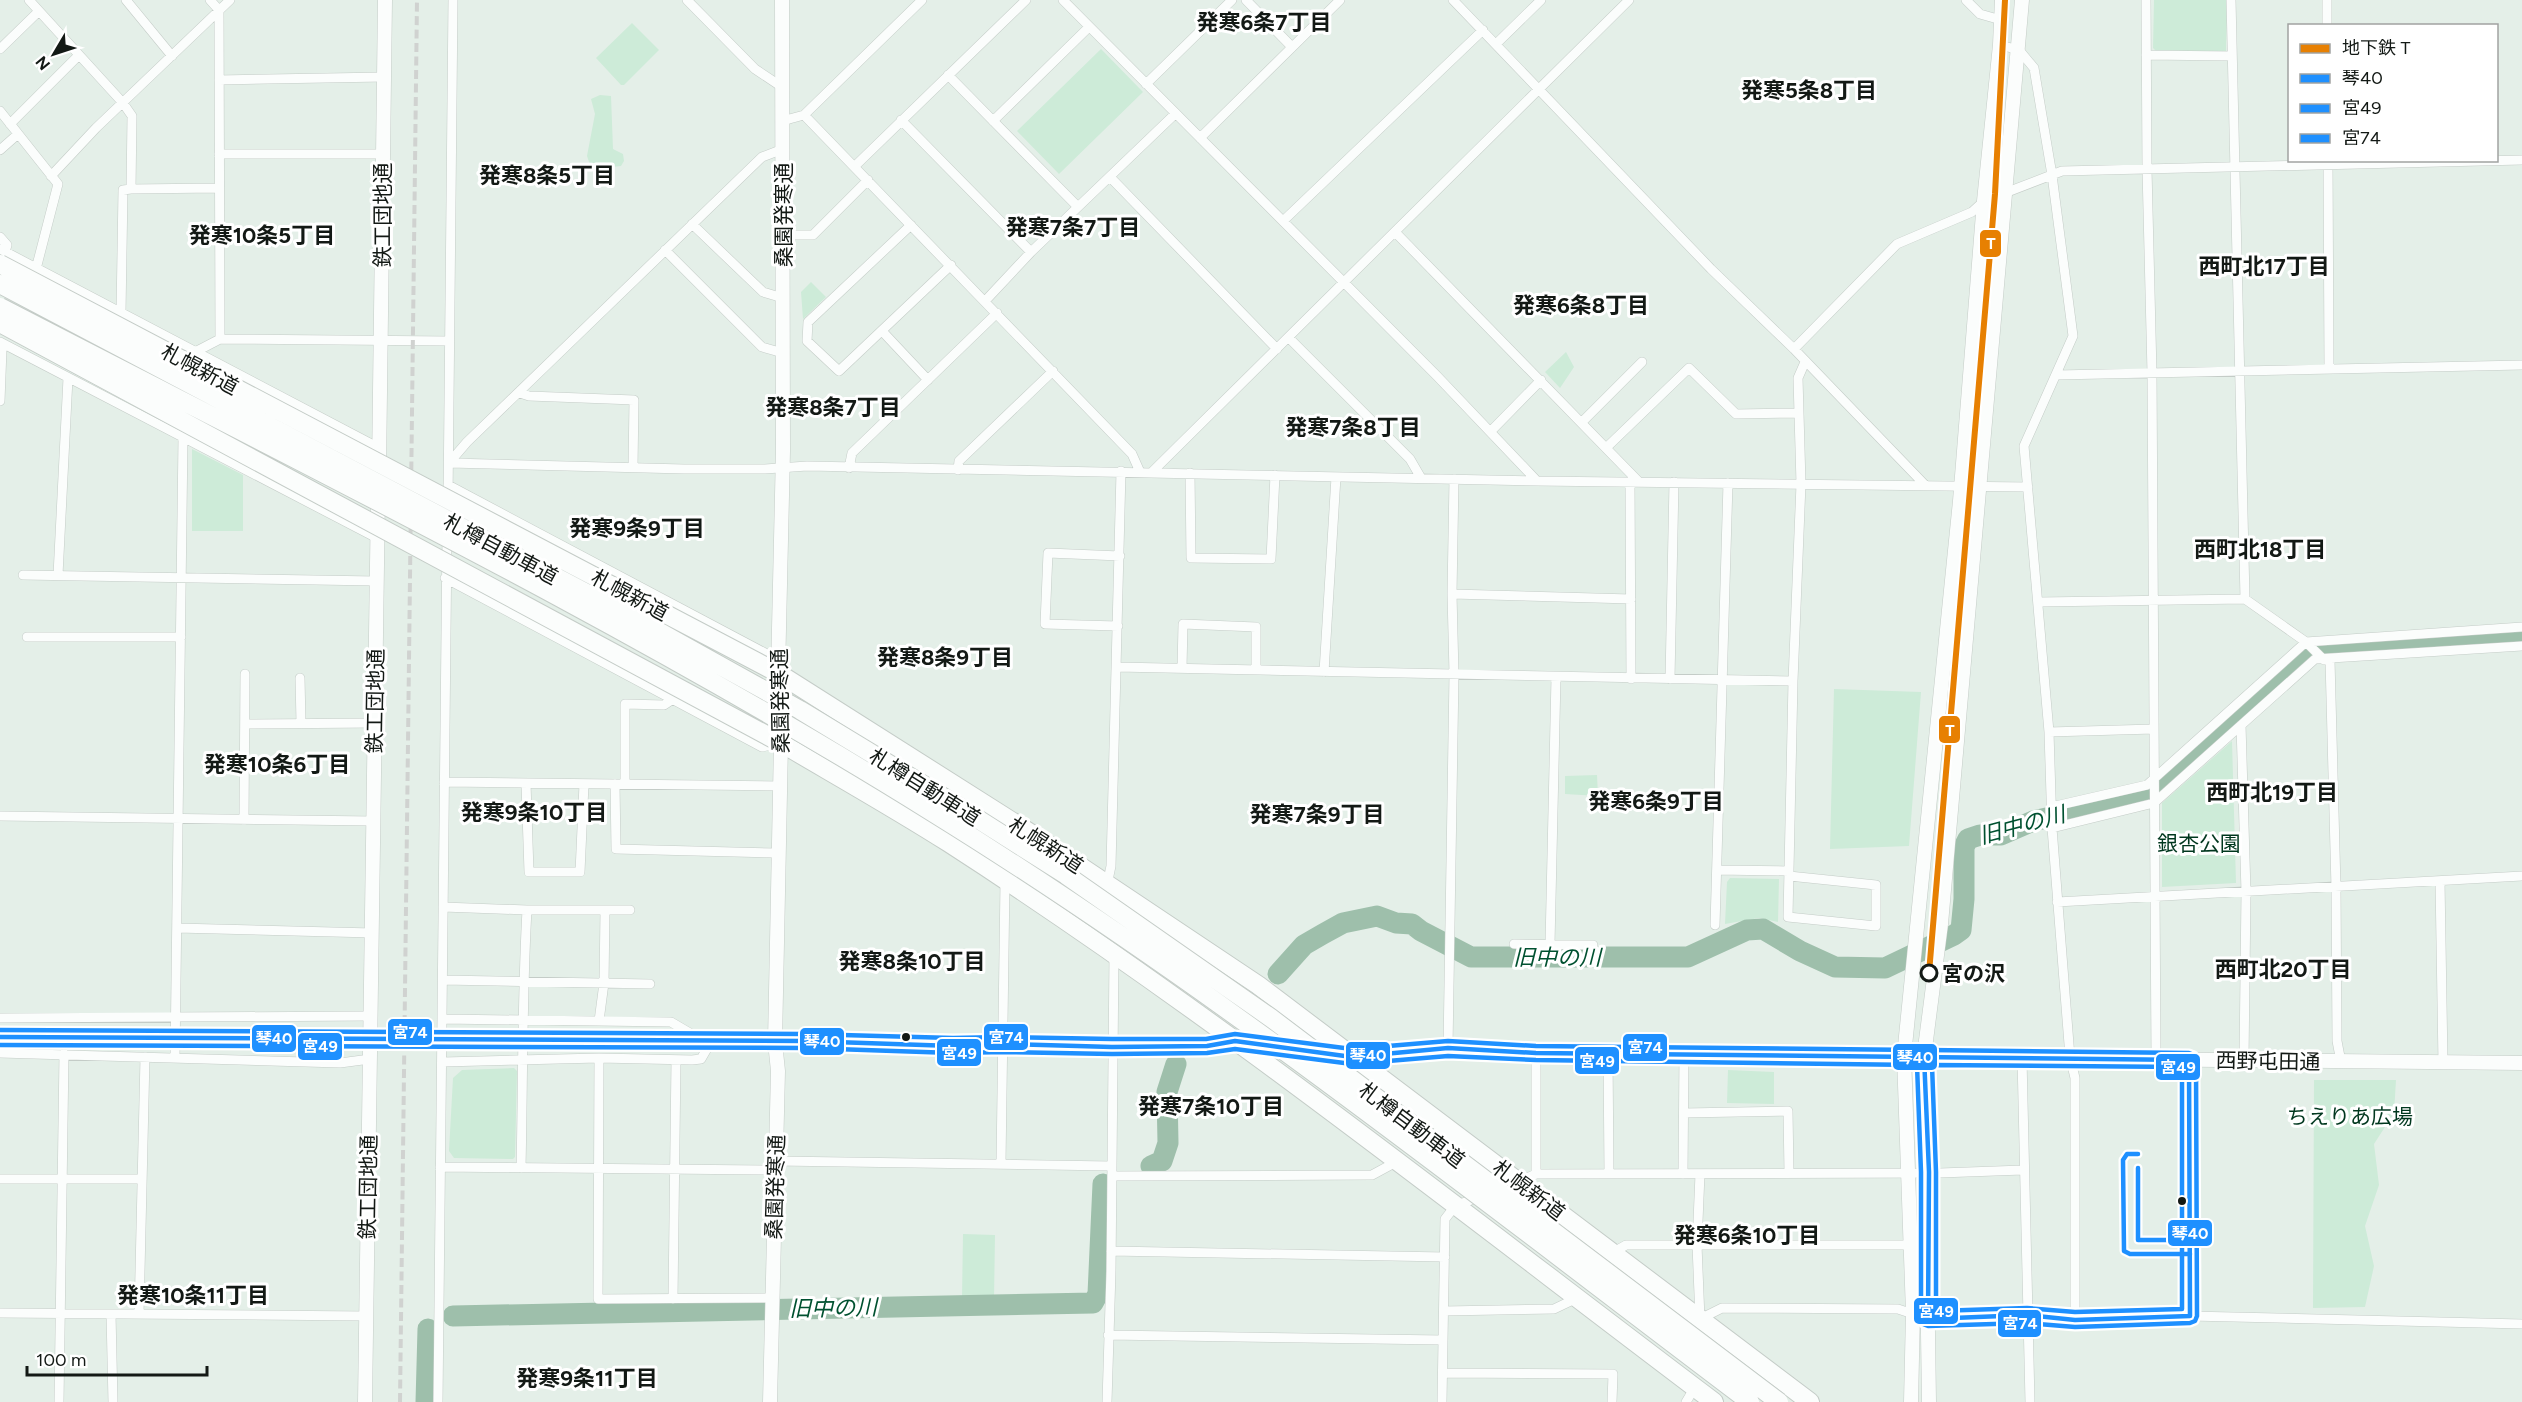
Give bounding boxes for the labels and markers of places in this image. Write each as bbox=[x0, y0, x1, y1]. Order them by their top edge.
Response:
place label: 宮の沢 bbox=[1942, 961, 2005, 986]
marker: 宮の沢 bbox=[1920, 964, 1938, 982]
unlabelled marker bbox=[900, 1031, 912, 1043]
unlabelled marker bbox=[2176, 1195, 2188, 1207]

